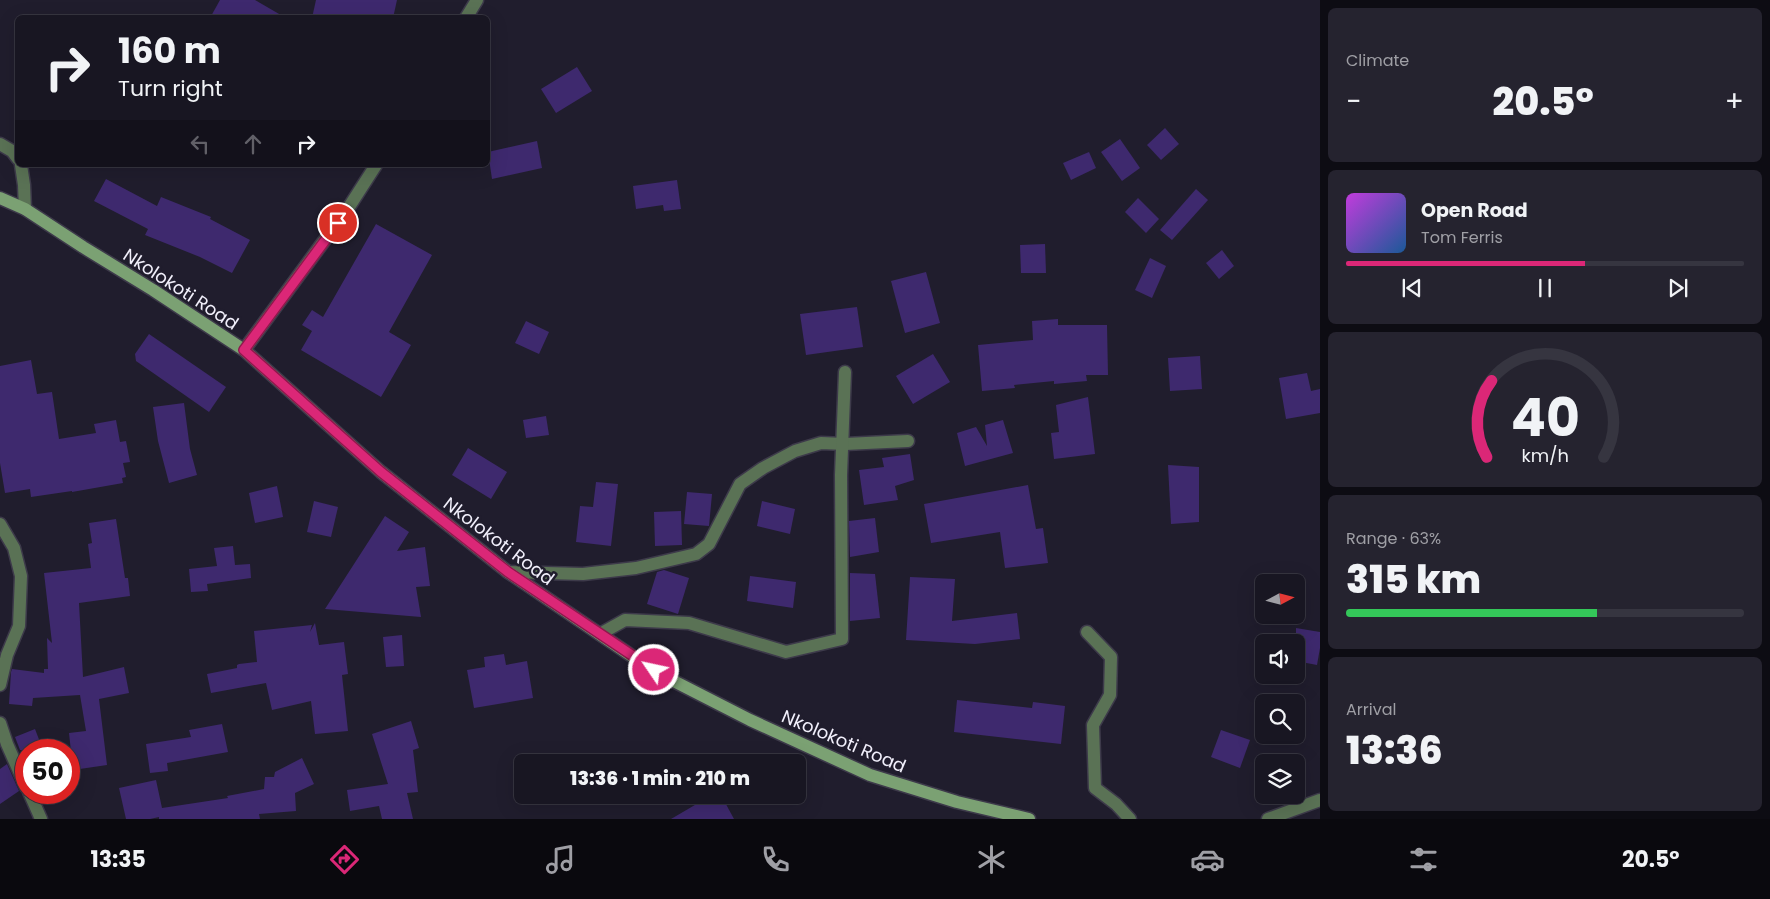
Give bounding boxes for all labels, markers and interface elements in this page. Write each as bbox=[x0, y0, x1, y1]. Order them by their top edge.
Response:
text: 160 m bbox=[118, 26, 221, 75]
icon: right bbox=[35, 35, 100, 100]
text: Climate bbox=[1346, 49, 1409, 72]
text: Turn right bbox=[118, 73, 223, 104]
text: 20.5° bbox=[1493, 75, 1594, 128]
text: − bbox=[1346, 82, 1361, 121]
text: + bbox=[1725, 82, 1744, 121]
icon: left bbox=[186, 130, 214, 158]
icon: ahead bbox=[239, 130, 267, 158]
icon: right bbox=[292, 130, 320, 158]
text: Open Road bbox=[1421, 197, 1528, 224]
pin bbox=[317, 202, 359, 244]
icon: arrive bbox=[324, 209, 352, 237]
text: Tom Ferris bbox=[1421, 226, 1503, 249]
street label: Nkolokoti Road bbox=[119, 242, 243, 336]
icon: previous bbox=[1398, 274, 1426, 302]
icon: pause bbox=[1531, 274, 1559, 302]
icon: next bbox=[1664, 274, 1692, 302]
text: 40 bbox=[1510, 381, 1580, 454]
text: km/h bbox=[1521, 443, 1569, 468]
street label: Nkolokoti Road bbox=[438, 491, 560, 591]
text: Range · 63% bbox=[1346, 527, 1441, 550]
text: 315 km bbox=[1346, 553, 1481, 606]
north arrow bbox=[1255, 574, 1305, 624]
map controls bbox=[1255, 574, 1305, 804]
button: sound bbox=[1255, 634, 1305, 684]
position arrow bbox=[627, 643, 679, 695]
button: search bbox=[1255, 694, 1305, 744]
text: Arrival bbox=[1346, 698, 1396, 721]
street label: Nkolokoti Road bbox=[778, 704, 910, 778]
text: 13:36 bbox=[1346, 724, 1443, 777]
speed limit sign: 50 bbox=[15, 739, 80, 804]
button: layers bbox=[1255, 754, 1305, 804]
text: 13:36 · 1 min · 210 m bbox=[570, 765, 750, 792]
icon: directions bbox=[327, 842, 362, 877]
icon: music bbox=[543, 842, 578, 877]
icon: phone bbox=[758, 842, 793, 877]
icon: climate bbox=[974, 842, 1009, 877]
icon: car bbox=[1190, 842, 1225, 877]
icon: filters bbox=[1406, 842, 1441, 877]
text: 13:35 bbox=[90, 844, 146, 875]
text: 20.5° bbox=[1622, 844, 1680, 875]

